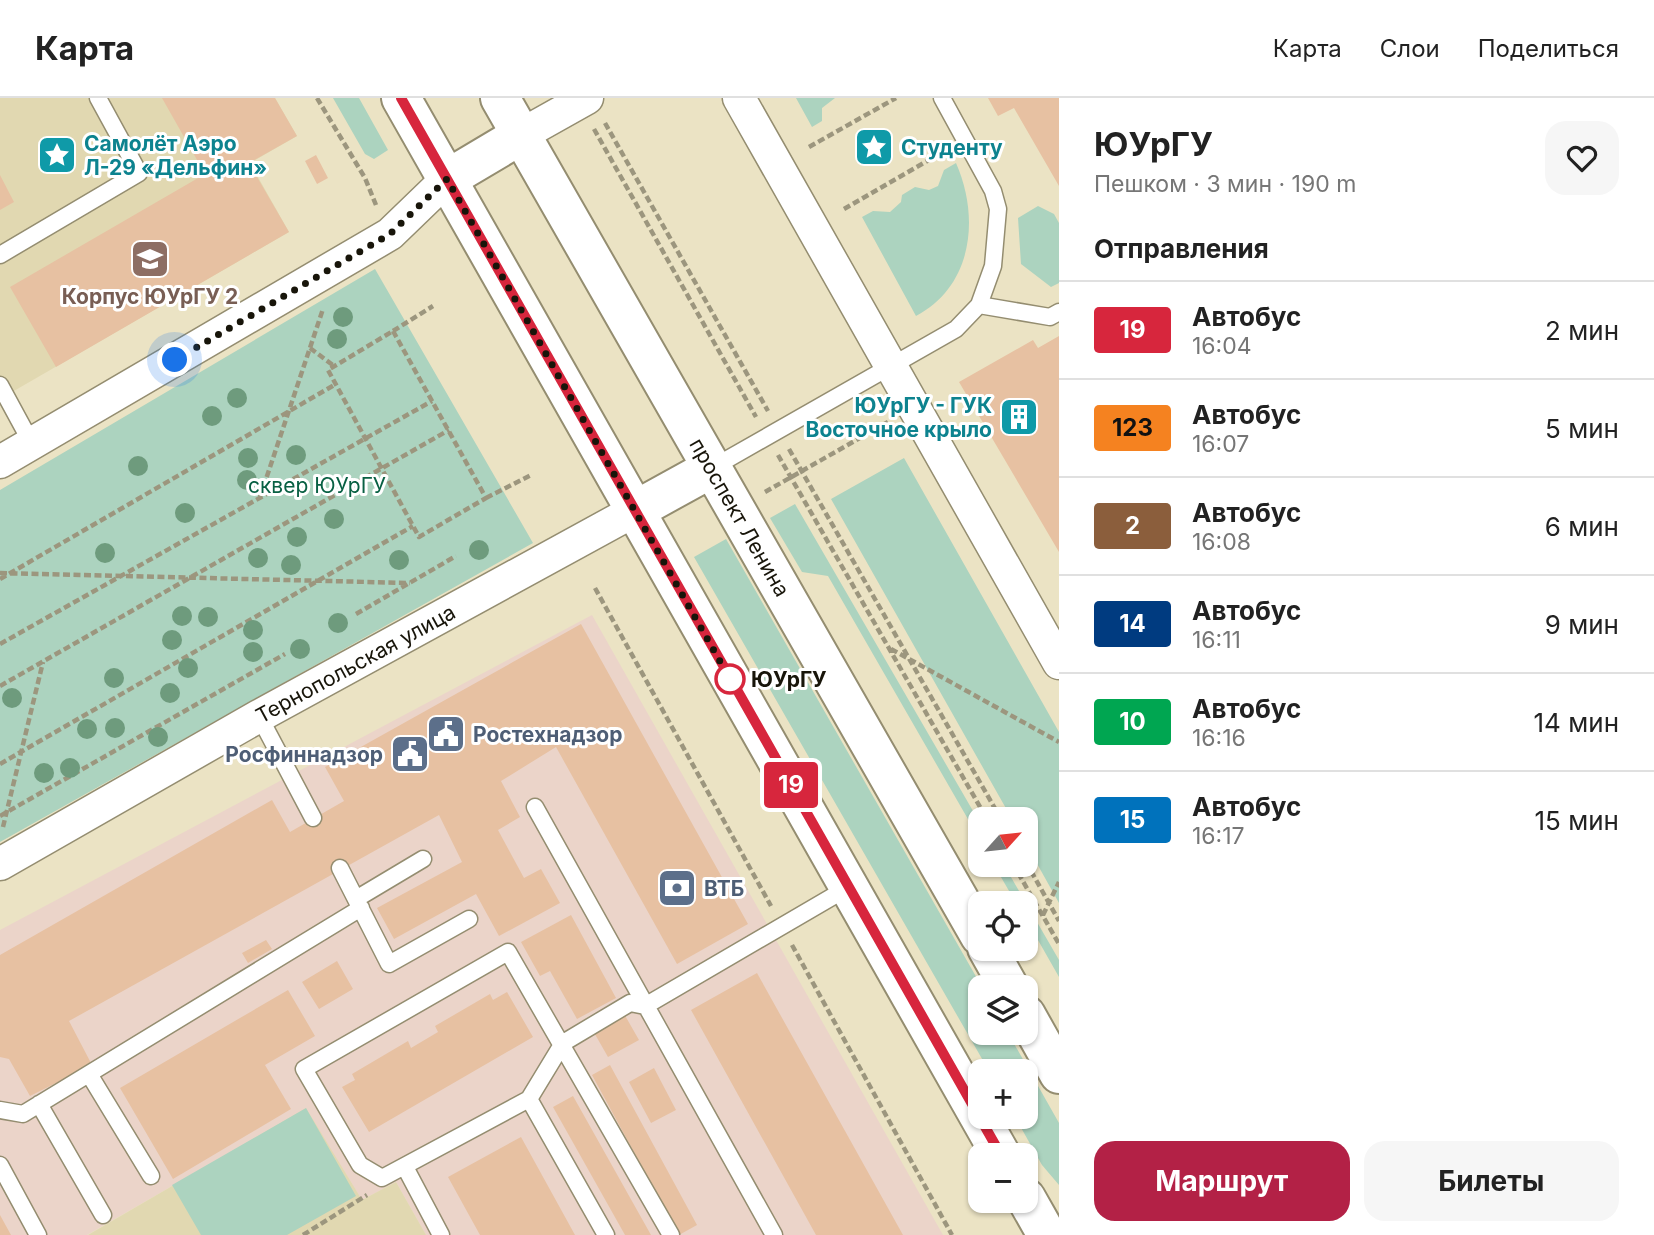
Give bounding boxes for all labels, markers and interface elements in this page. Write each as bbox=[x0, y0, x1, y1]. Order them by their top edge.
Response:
text: Карта bbox=[35, 28, 134, 68]
text: Карта bbox=[1273, 34, 1342, 63]
text: Слои bbox=[1380, 34, 1440, 63]
text: Поделиться bbox=[1478, 34, 1619, 63]
button: heart bbox=[1545, 121, 1619, 195]
text: ЮУрГУ bbox=[1094, 124, 1213, 164]
place icon: Студенту bbox=[853, 126, 895, 168]
place label: Самолёт Аэро Л-29 «Дельфин» bbox=[84, 131, 267, 180]
place icon: Самолёт Аэро Л-29 «Дельфин» bbox=[36, 134, 78, 176]
place label: Студенту bbox=[901, 135, 1003, 160]
text: Пешком · 3 мин · 190 m bbox=[1094, 170, 1356, 198]
text: Отправления bbox=[1094, 233, 1269, 264]
school or university icon: Корпус ЮУрГУ 2 bbox=[129, 238, 171, 280]
place label: Корпус ЮУрГУ 2 bbox=[62, 284, 238, 309]
text: Автобус bbox=[1192, 301, 1301, 332]
text: 19 bbox=[1120, 315, 1145, 344]
text: 2 мин bbox=[1545, 315, 1619, 346]
text: 16:04 bbox=[1192, 332, 1252, 360]
your location bbox=[157, 342, 192, 377]
place label: ЮУрГУ - ГУК Восточное крыло bbox=[806, 393, 992, 442]
building icon: ЮУрГУ - ГУК Восточное крыло bbox=[998, 396, 1040, 438]
text: Автобус bbox=[1192, 399, 1301, 430]
text: 123 bbox=[1112, 413, 1153, 442]
text: 5 мин bbox=[1545, 413, 1619, 444]
text: 16:07 bbox=[1192, 430, 1249, 458]
street label: проспект Ленина bbox=[685, 433, 795, 601]
park label: сквер ЮУрГУ bbox=[248, 473, 386, 498]
text: Автобус bbox=[1192, 497, 1301, 528]
text: 2 bbox=[1125, 511, 1140, 540]
text: 6 мин bbox=[1545, 511, 1619, 542]
text: 16:08 bbox=[1192, 528, 1251, 556]
text: Автобус bbox=[1192, 595, 1301, 626]
street label: Тернопольская улица bbox=[251, 599, 459, 728]
text: 14 bbox=[1119, 609, 1146, 638]
text: 9 мин bbox=[1545, 609, 1619, 640]
text: 16:11 bbox=[1192, 626, 1241, 654]
marker: ЮУрГУ bbox=[715, 664, 745, 694]
place label: ЮУрГУ bbox=[751, 667, 827, 692]
text: Автобус bbox=[1192, 693, 1301, 724]
text: 10 bbox=[1119, 707, 1146, 736]
text: 14 мин bbox=[1534, 707, 1619, 738]
public building icon: Ростехнадзор bbox=[425, 713, 467, 755]
place label: Ростехнадзор bbox=[473, 722, 622, 747]
text: 16:16 bbox=[1192, 724, 1246, 752]
public building icon: Росфиннадзор bbox=[389, 733, 431, 775]
place label: Росфиннадзор bbox=[225, 742, 383, 767]
line badge: 19 bbox=[760, 762, 822, 808]
text: 19 bbox=[778, 770, 804, 799]
text: Автобус bbox=[1192, 791, 1301, 822]
text: 15 bbox=[1120, 805, 1145, 834]
text: 15 мин bbox=[1535, 805, 1619, 836]
north arrow bbox=[968, 807, 1038, 877]
map controls bbox=[968, 807, 1038, 1213]
text: 16:17 bbox=[1192, 822, 1245, 850]
bank icon: ВТБ bbox=[656, 867, 698, 909]
place label: ВТБ bbox=[704, 876, 744, 901]
button: locate bbox=[968, 891, 1038, 961]
button: layers bbox=[968, 975, 1038, 1045]
button: + bbox=[968, 1059, 1038, 1129]
button: Маршрут bbox=[1094, 1141, 1350, 1221]
button: Билеты bbox=[1364, 1141, 1619, 1221]
button: − bbox=[968, 1143, 1038, 1213]

